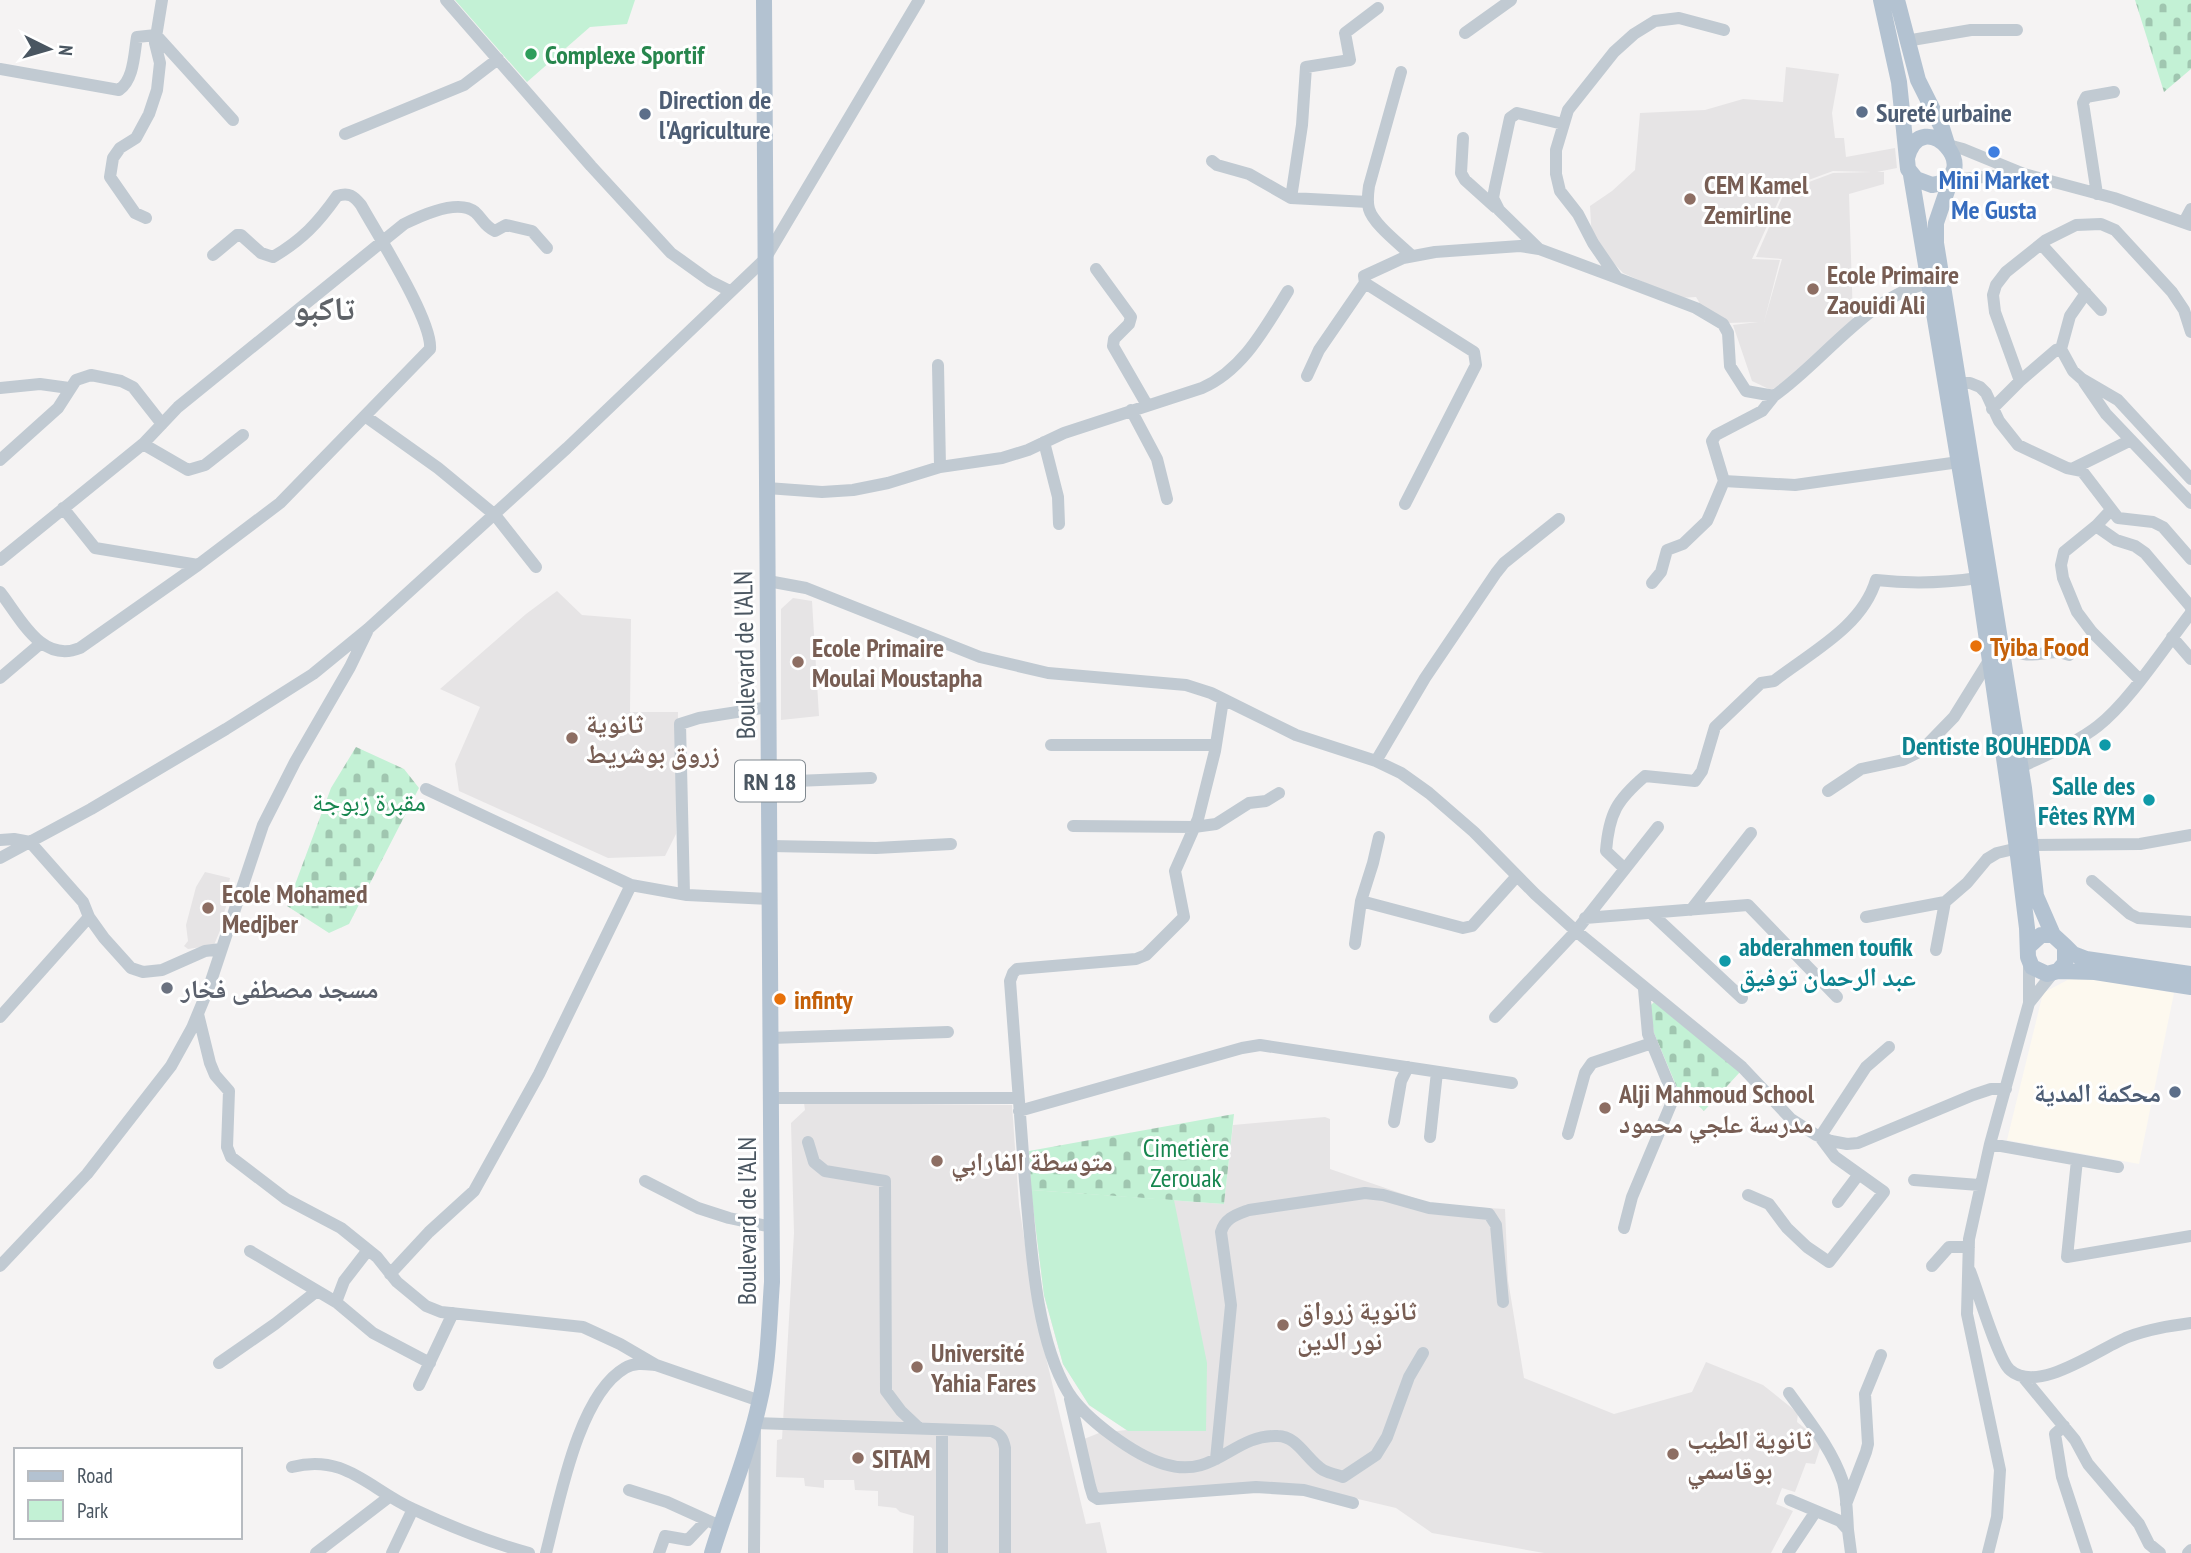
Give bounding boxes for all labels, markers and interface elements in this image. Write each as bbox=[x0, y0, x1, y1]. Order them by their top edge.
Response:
north arrow bbox=[14, 14, 84, 84]
place label: Complexe Sportif bbox=[545, 38, 706, 71]
text: N bbox=[54, 44, 78, 57]
marker: Complexe Sportif bbox=[523, 46, 539, 62]
place label: Direction de l'Agriculture bbox=[659, 83, 771, 146]
place label: Sureté urbaine bbox=[1876, 96, 2012, 129]
marker: Sureté urbaine bbox=[1854, 104, 1870, 120]
marker: Direction de l'Agriculture bbox=[637, 106, 653, 122]
marker: Mini Market Me Gusta bbox=[1986, 144, 2002, 160]
place label: Mini Market Me Gusta bbox=[1939, 163, 2050, 226]
place label: CEM Kamel Zemirline bbox=[1704, 168, 1809, 231]
marker: CEM Kamel Zemirline bbox=[1682, 191, 1698, 207]
place label: Ecole Primaire Zaouidi Ali bbox=[1827, 258, 1959, 321]
marker: Ecole Primaire Zaouidi Ali bbox=[1805, 281, 1821, 297]
district label: تاكبو bbox=[293, 286, 355, 329]
street label: Boulevard de l'ALN bbox=[726, 571, 762, 739]
place label: Tyiba Food bbox=[1990, 630, 2089, 663]
place label: Ecole Primaire Moulai Moustapha bbox=[812, 631, 983, 694]
marker: Tyiba Food bbox=[1968, 638, 1984, 654]
marker: Ecole Primaire Moulai Moustapha bbox=[790, 654, 806, 670]
place label: ثانوية زروق بوشريط bbox=[586, 707, 720, 770]
place label: Dentiste BOUHEDDA bbox=[1902, 729, 2092, 762]
marker: ثانوية زروق بوشريط bbox=[564, 730, 580, 746]
marker: Dentiste BOUHEDDA bbox=[2097, 737, 2113, 753]
road number: RN 18 bbox=[735, 760, 805, 802]
place label: Salle des Fêtes RYM bbox=[2038, 769, 2135, 832]
park label: مقبرة زبوجة bbox=[312, 785, 426, 818]
marker: Salle des Fêtes RYM bbox=[2141, 792, 2157, 808]
place label: Ecole Mohamed Medjber bbox=[222, 877, 367, 940]
marker: Ecole Mohamed Medjber bbox=[200, 900, 216, 916]
place label: abderahmen toufik عبد الرحمان توفيق bbox=[1739, 930, 1916, 993]
marker: abderahmen toufik عبد الرحمان توفيق bbox=[1717, 953, 1733, 969]
place label: مسجد مصطفى فخار bbox=[180, 972, 379, 1005]
marker: مسجد مصطفى فخار bbox=[159, 980, 175, 996]
place label: infinty bbox=[794, 983, 853, 1016]
marker: infinty bbox=[772, 991, 788, 1007]
place label: محكمة المدية bbox=[2034, 1076, 2161, 1109]
place label: Alji Mahmoud School مدرسة علجي محمود bbox=[1618, 1077, 1815, 1144]
marker: محكمة المدية bbox=[2167, 1084, 2183, 1100]
marker: Alji Mahmoud School مدرسة علجي محمود bbox=[1597, 1100, 1613, 1116]
park label: Cimetière Zerouak bbox=[1143, 1131, 1229, 1194]
street label: Boulevard de l'ALN bbox=[730, 1137, 763, 1305]
place label: متوسطة الفارابي bbox=[951, 1145, 1113, 1182]
marker: متوسطة الفارابي bbox=[929, 1153, 945, 1169]
place label: ثانوية زرواق نور الدين bbox=[1297, 1294, 1417, 1357]
marker: ثانوية زرواق نور الدين bbox=[1275, 1317, 1291, 1333]
place label: Université Yahia Fares bbox=[930, 1336, 1036, 1399]
marker: Université Yahia Fares bbox=[909, 1359, 925, 1375]
place label: ثانوية الطيب بوقاسمي bbox=[1687, 1423, 1812, 1490]
place label: SITAM bbox=[872, 1442, 931, 1475]
marker: ثانوية الطيب بوقاسمي bbox=[1665, 1446, 1681, 1462]
legend bbox=[14, 1448, 242, 1539]
marker: SITAM bbox=[850, 1450, 866, 1466]
text: Road bbox=[77, 1462, 113, 1489]
text: Park bbox=[77, 1497, 108, 1524]

